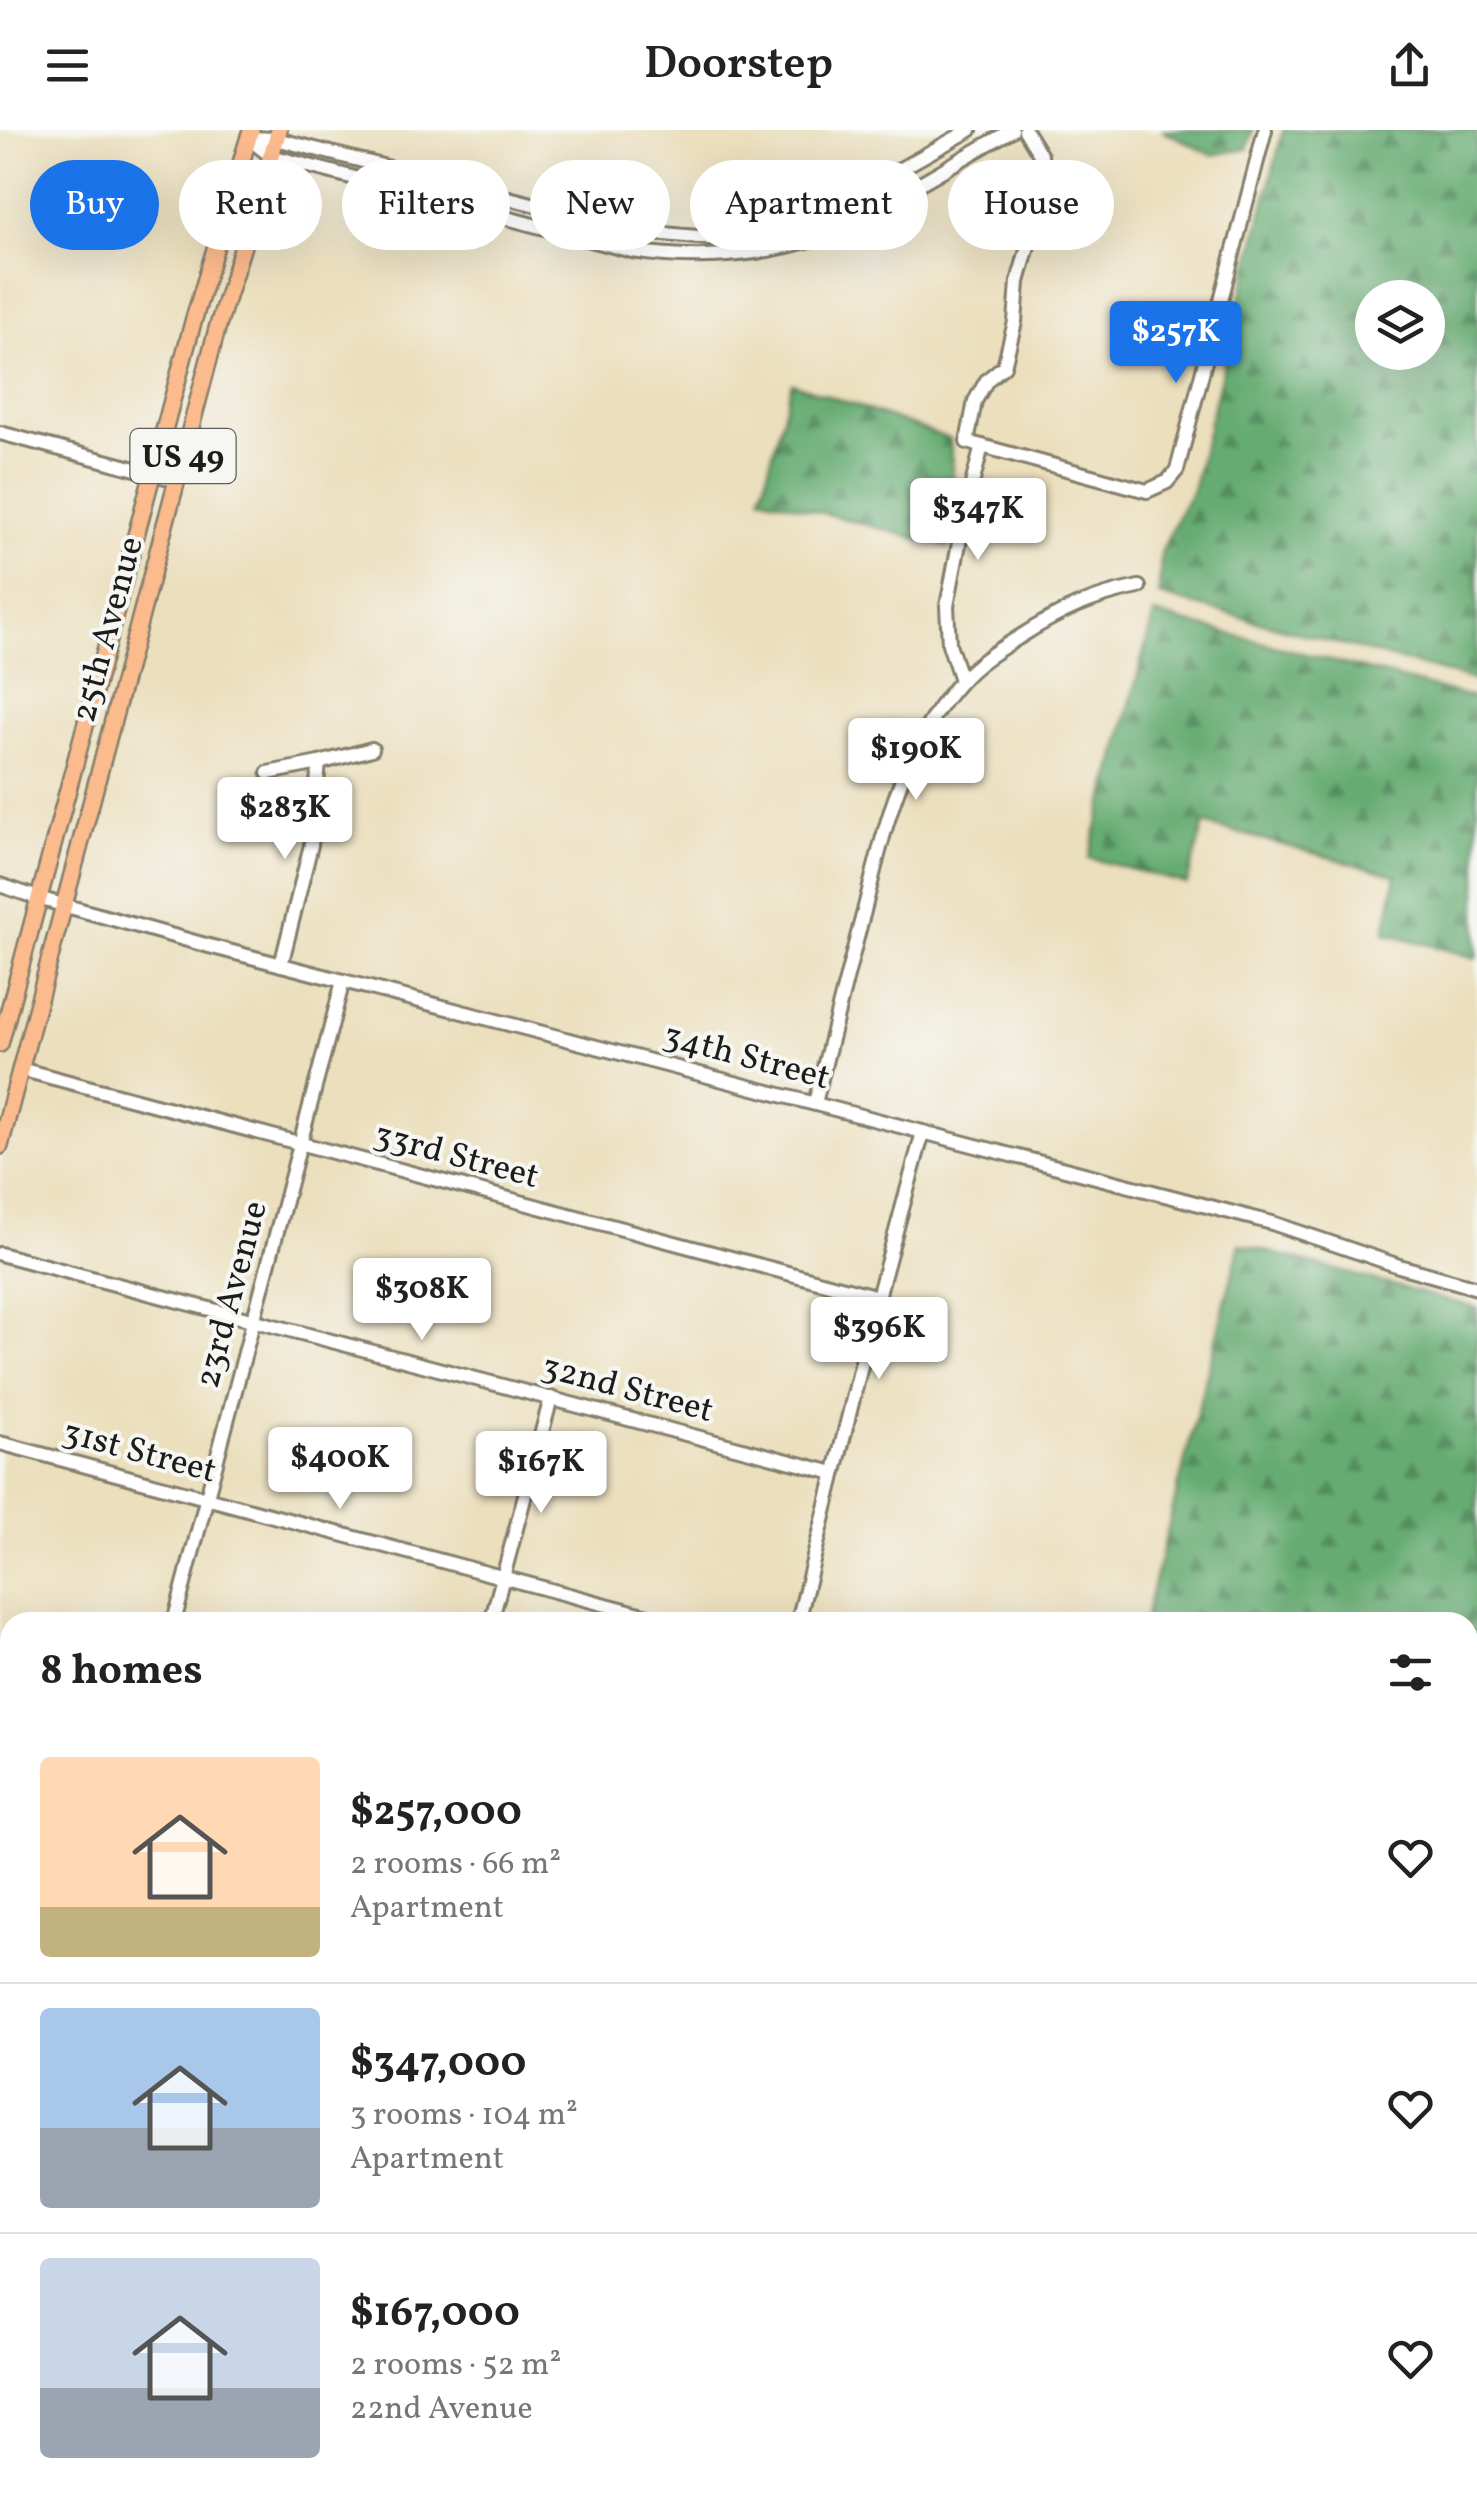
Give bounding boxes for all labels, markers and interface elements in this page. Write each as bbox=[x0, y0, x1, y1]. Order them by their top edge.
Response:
text: Doorstep bbox=[644, 34, 833, 97]
icon: menu bbox=[40, 38, 95, 93]
icon: share bbox=[1382, 38, 1437, 93]
chip: Buy bbox=[30, 160, 159, 250]
chip: Rent bbox=[179, 160, 322, 250]
chip: Filters bbox=[342, 160, 510, 250]
chip: New bbox=[530, 160, 670, 250]
chip: Apartment bbox=[690, 160, 928, 250]
chip: House bbox=[948, 160, 1114, 250]
map controls bbox=[1355, 280, 1445, 370]
button: layers bbox=[1355, 280, 1445, 370]
pin: $257K bbox=[1106, 301, 1246, 386]
text: $257K bbox=[1132, 311, 1220, 355]
road number: US 49 bbox=[130, 429, 236, 483]
pin: $347K bbox=[908, 478, 1048, 563]
text: $347K bbox=[932, 488, 1024, 532]
street label: 25th Avenue bbox=[61, 532, 157, 728]
pin: $190K bbox=[846, 718, 986, 803]
text: $190K bbox=[870, 728, 962, 772]
pin: $283K bbox=[215, 777, 355, 862]
text: $283K bbox=[239, 787, 331, 831]
street label: 34th Street bbox=[658, 1013, 835, 1103]
street label: 33rd Street bbox=[368, 1112, 544, 1202]
street label: 23rd Avenue bbox=[185, 1196, 281, 1394]
pin: $308K bbox=[352, 1258, 492, 1343]
text: $308K bbox=[375, 1268, 469, 1312]
pin: $396K bbox=[809, 1297, 949, 1382]
text: $396K bbox=[833, 1307, 925, 1351]
street label: 32nd Street bbox=[536, 1344, 718, 1436]
street label: 31st Street bbox=[57, 1409, 222, 1496]
pin: $400K bbox=[270, 1427, 410, 1512]
pin: $167K bbox=[471, 1431, 611, 1516]
text: $400K bbox=[290, 1437, 390, 1481]
text: $167K bbox=[498, 1441, 584, 1485]
text: 8 homes bbox=[40, 1643, 203, 1702]
icon: filters bbox=[1383, 1645, 1438, 1700]
text: $257,000 bbox=[350, 1784, 522, 1843]
icon: home bbox=[120, 1797, 240, 1917]
icon: heart bbox=[1383, 1830, 1438, 1885]
text: 2 rooms · 66 m² bbox=[350, 1843, 561, 1887]
text: Apartment bbox=[350, 1887, 504, 1931]
text: $347,000 bbox=[350, 2035, 526, 2094]
icon: home bbox=[120, 2048, 240, 2168]
icon: heart bbox=[1383, 2081, 1438, 2136]
text: 3 rooms · 104 m² bbox=[350, 2094, 578, 2138]
text: Apartment bbox=[350, 2138, 504, 2182]
text: $167,000 bbox=[350, 2285, 520, 2344]
icon: home bbox=[120, 2298, 240, 2418]
icon: heart bbox=[1383, 2331, 1438, 2386]
text: 2 rooms · 52 m² bbox=[350, 2344, 561, 2388]
text: 22nd Avenue bbox=[350, 2388, 533, 2432]

